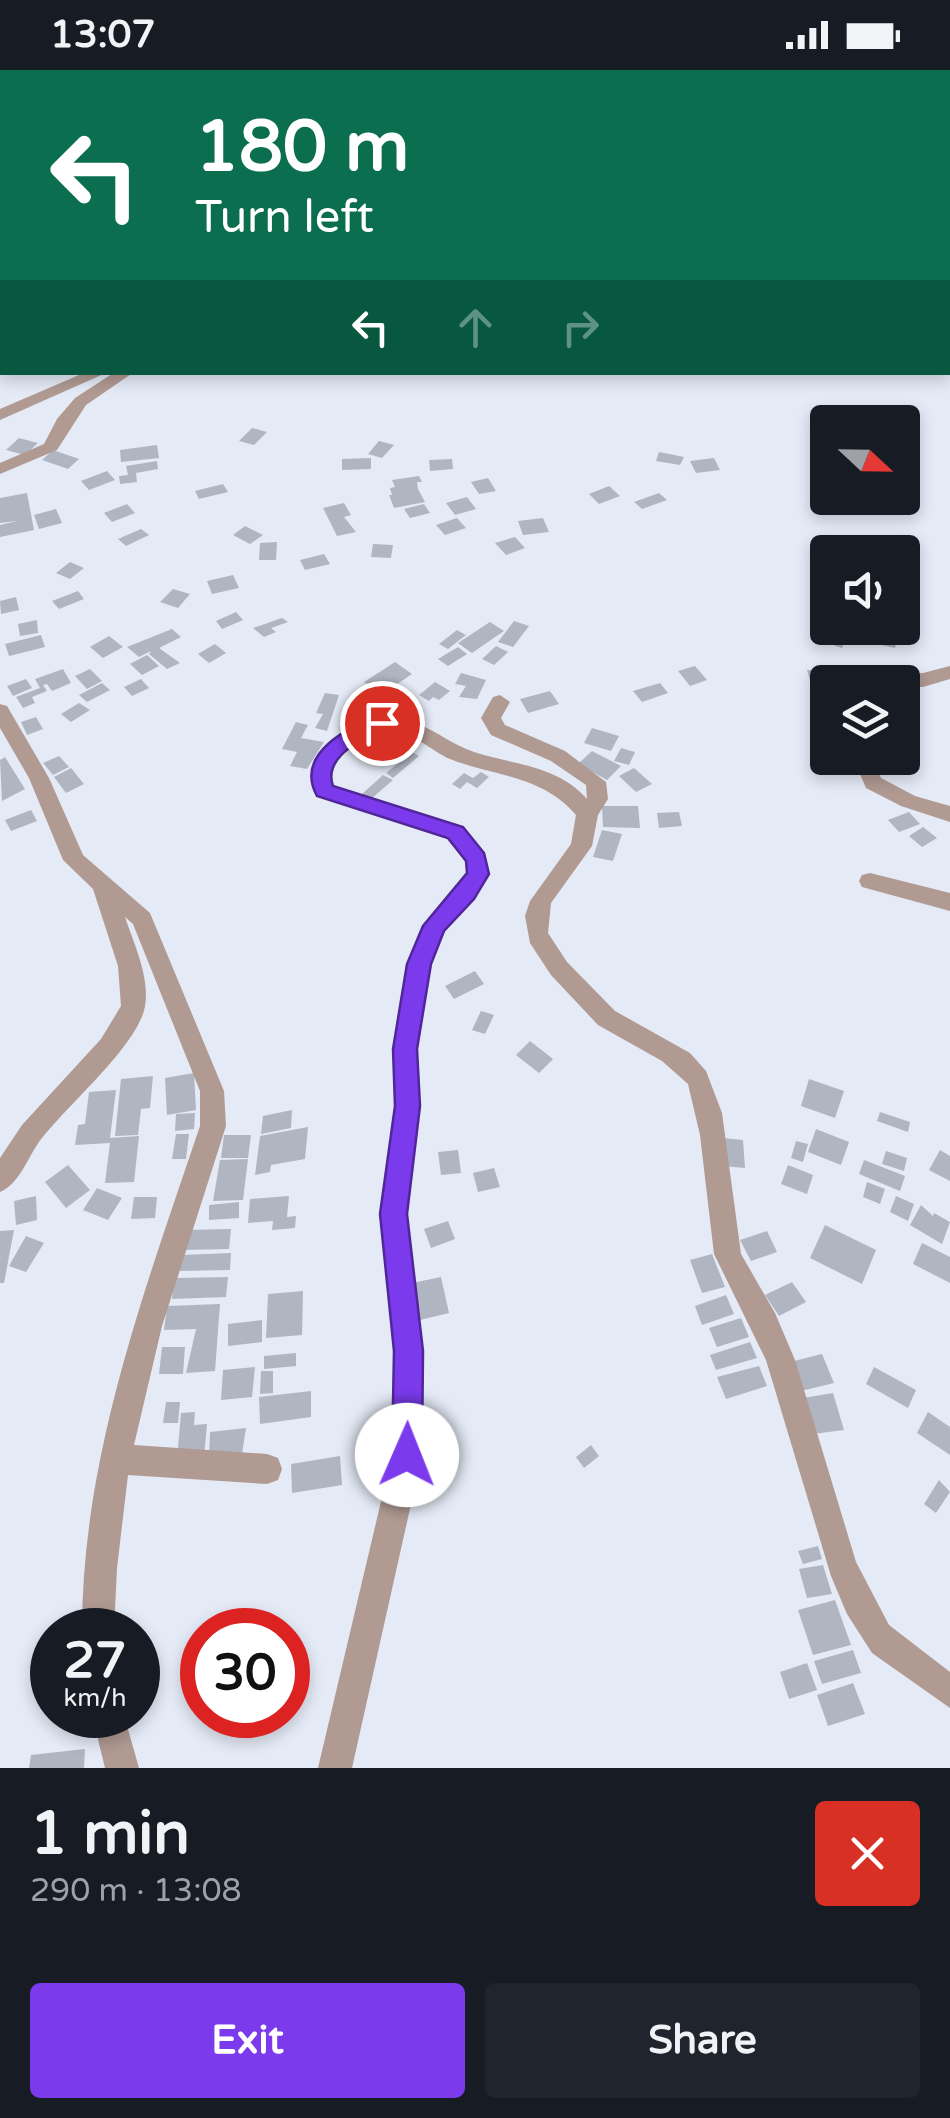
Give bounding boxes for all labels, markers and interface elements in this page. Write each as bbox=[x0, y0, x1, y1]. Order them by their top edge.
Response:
text: 13:07 bbox=[50, 12, 155, 58]
text: 180 m bbox=[195, 106, 409, 190]
icon: left bbox=[30, 110, 160, 240]
text: Turn left bbox=[195, 191, 374, 245]
icon: left bbox=[343, 300, 398, 355]
icon: ahead bbox=[448, 300, 503, 355]
icon: right bbox=[553, 300, 608, 355]
north arrow bbox=[810, 405, 920, 515]
map controls bbox=[810, 405, 920, 775]
button: sound bbox=[810, 535, 920, 645]
button: layers bbox=[810, 665, 920, 775]
pin bbox=[340, 681, 425, 766]
icon: arrive bbox=[355, 696, 410, 751]
position arrow bbox=[355, 1403, 459, 1507]
speed limit sign: 30 bbox=[180, 1608, 310, 1738]
text: 27 bbox=[64, 1631, 126, 1691]
text: km/h bbox=[64, 1683, 126, 1713]
text: 1 min bbox=[30, 1798, 190, 1870]
button: close bbox=[815, 1801, 920, 1906]
text: 290 m · 13:08 bbox=[30, 1872, 242, 1910]
button: Exit bbox=[30, 1983, 465, 2098]
button: Share bbox=[485, 1983, 920, 2098]

